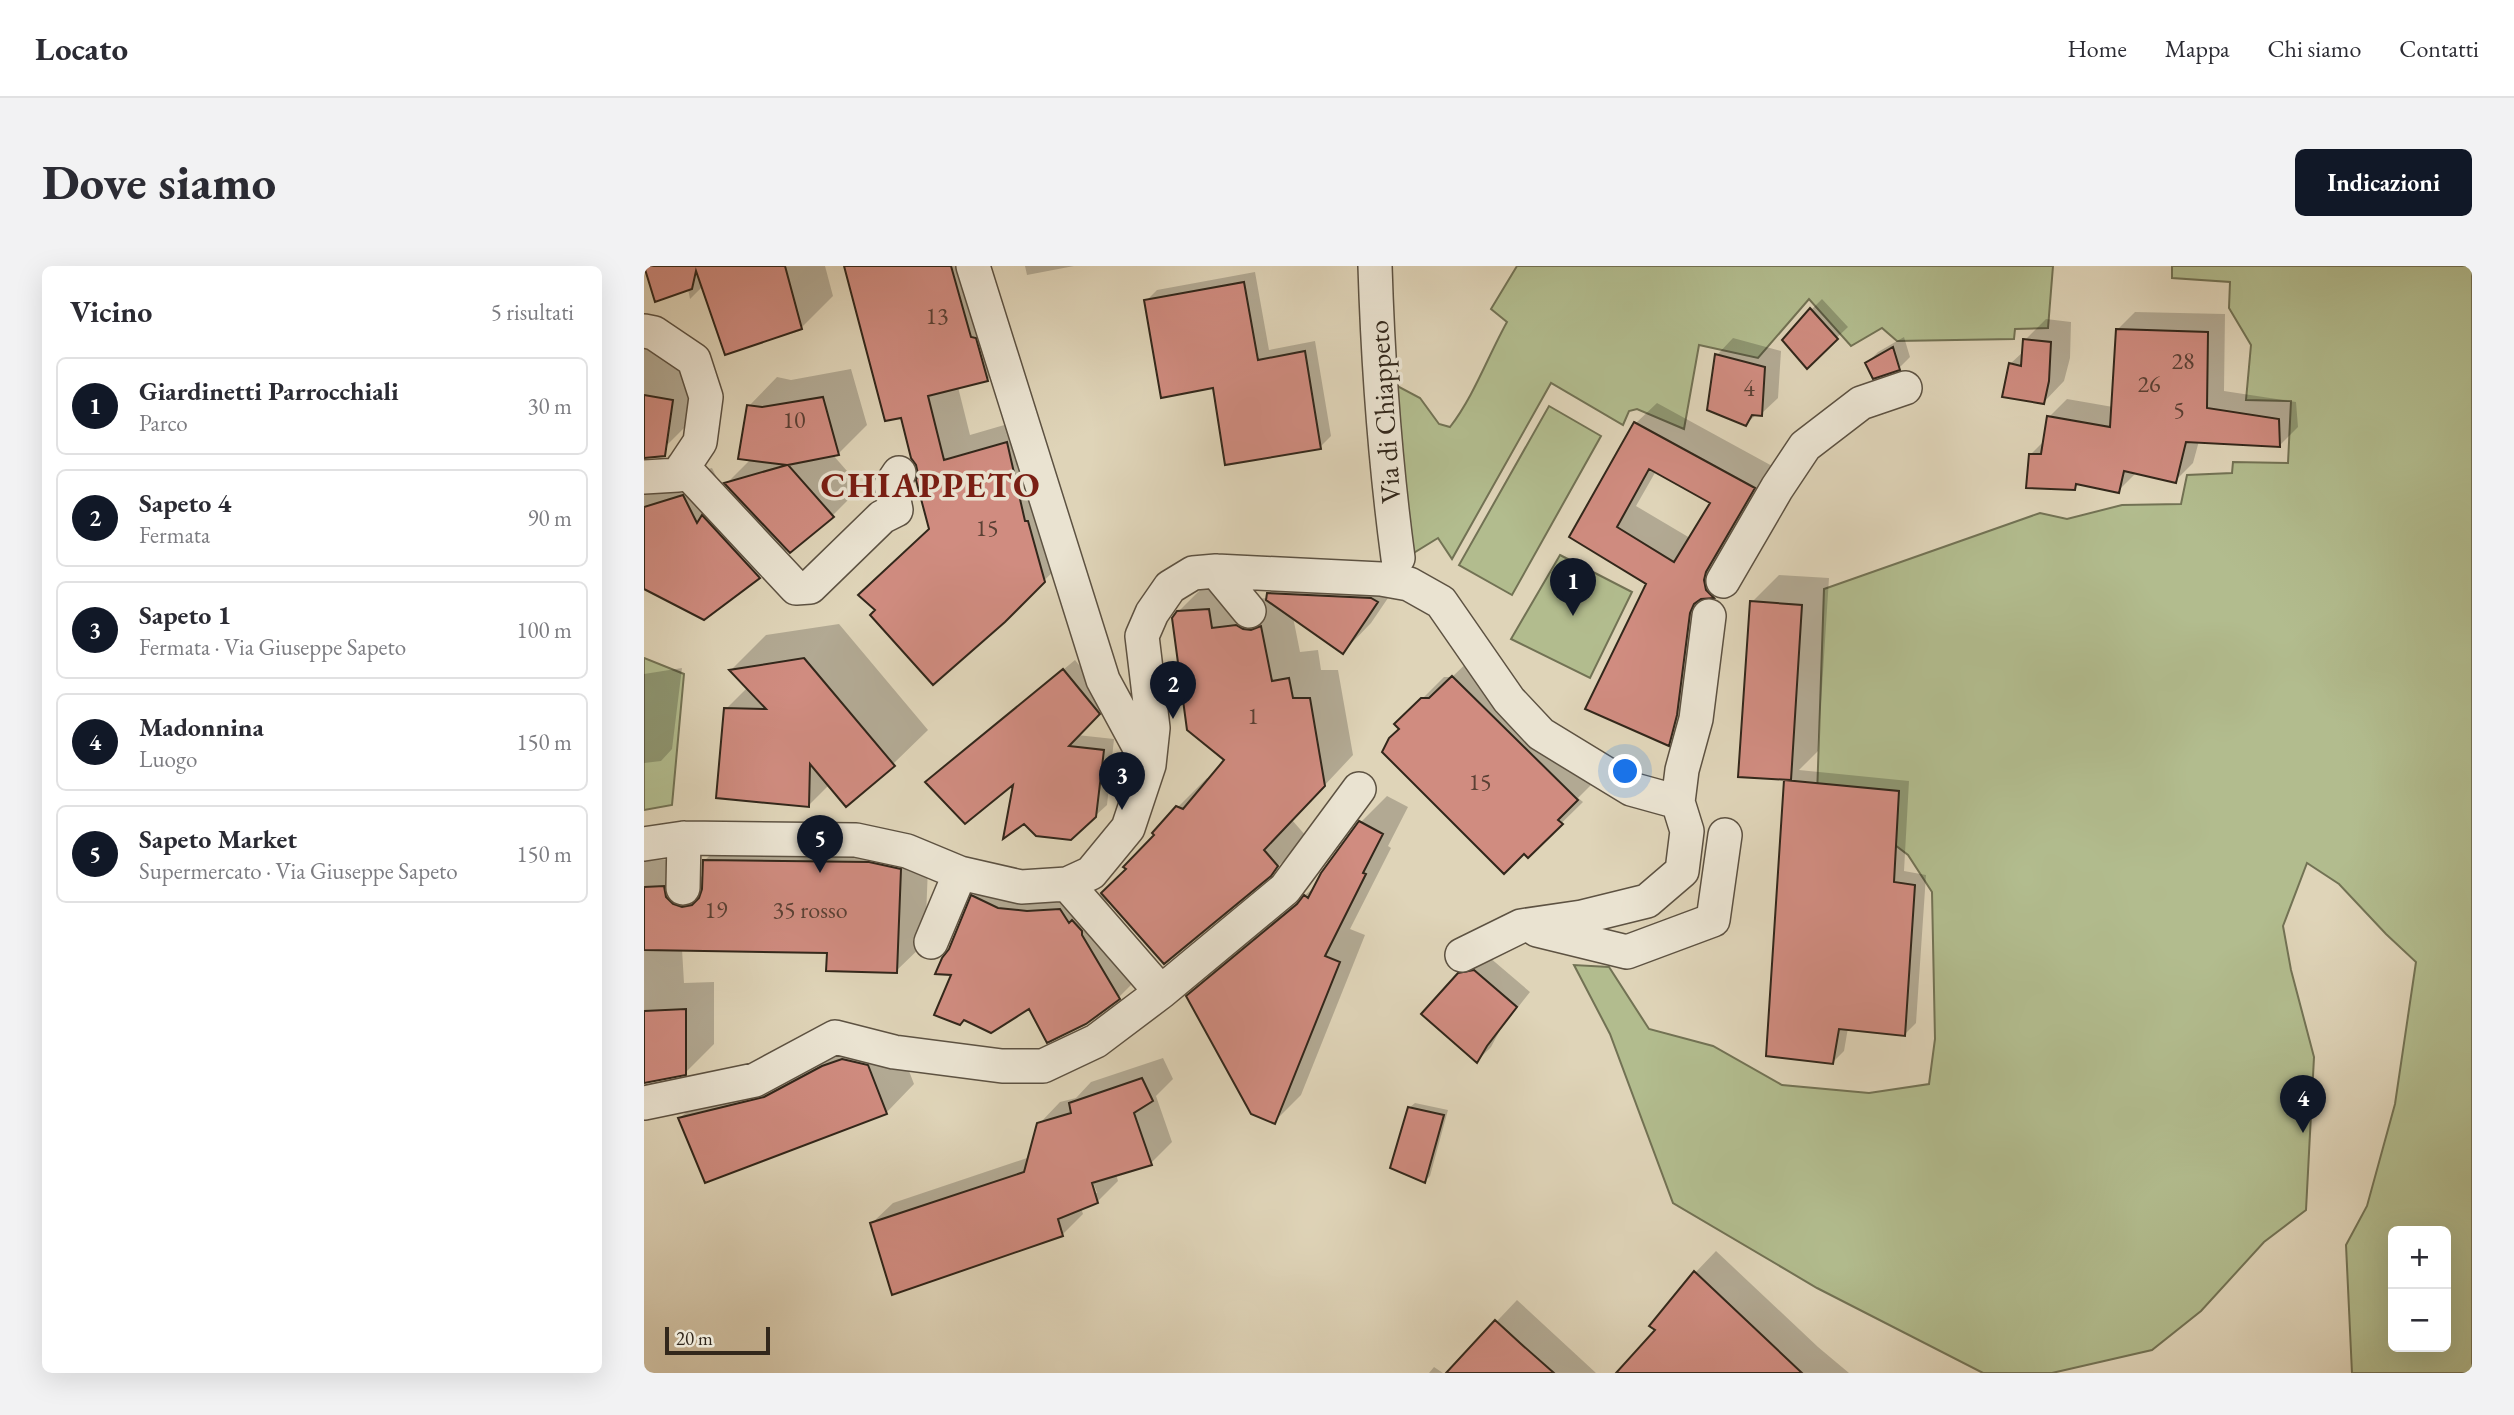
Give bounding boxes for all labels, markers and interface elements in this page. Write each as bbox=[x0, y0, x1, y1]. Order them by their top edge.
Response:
text: Locato bbox=[35, 27, 128, 70]
text: Home bbox=[2067, 33, 2127, 64]
text: Mappa bbox=[2165, 33, 2230, 64]
text: Chi siamo bbox=[2268, 33, 2361, 64]
text: Contatti bbox=[2399, 33, 2479, 64]
button: Indicazioni bbox=[2295, 149, 2472, 216]
text: Dove siamo bbox=[42, 150, 276, 214]
text: Vicino bbox=[70, 292, 152, 331]
text: 5 risultati bbox=[491, 297, 574, 327]
house number: 13 bbox=[925, 300, 949, 331]
street label: Via di Chiappeto bbox=[1360, 319, 1408, 505]
house number: 28 bbox=[2171, 345, 2195, 376]
house number: 26 bbox=[2137, 368, 2161, 399]
house number: 4 bbox=[1743, 372, 1755, 403]
text: Giardinetti Parrocchiali bbox=[139, 374, 399, 408]
text: 1 bbox=[89, 391, 101, 421]
text: 30 m bbox=[527, 391, 572, 421]
house number: 5 bbox=[2173, 394, 2185, 425]
house number: 10 bbox=[782, 404, 806, 435]
text: Parco bbox=[139, 408, 188, 438]
district label: CHIAPPETO bbox=[820, 462, 1042, 507]
text: Sapeto 4 bbox=[139, 486, 231, 520]
text: 2 bbox=[89, 503, 101, 533]
text: 90 m bbox=[527, 503, 572, 533]
house number: 15 bbox=[975, 512, 999, 543]
text: Fermata bbox=[139, 520, 210, 550]
pin: 1 bbox=[1550, 558, 1596, 616]
text: Sapeto 1 bbox=[139, 598, 231, 632]
text: 3 bbox=[89, 615, 101, 645]
text: 100 m bbox=[516, 615, 572, 645]
text: Fermata · Via Giuseppe Sapeto bbox=[139, 632, 406, 662]
pin: 2 bbox=[1150, 661, 1196, 719]
house number: 1 bbox=[1247, 700, 1259, 731]
text: Madonnina bbox=[139, 710, 264, 744]
text: 4 bbox=[89, 727, 101, 757]
text: 150 m bbox=[516, 727, 572, 757]
text: Luogo bbox=[139, 744, 197, 774]
pin: 3 bbox=[1099, 752, 1145, 810]
your location bbox=[1608, 754, 1642, 788]
house number: 15 bbox=[1468, 766, 1492, 797]
pin: 5 bbox=[797, 815, 843, 873]
text: Sapeto Market bbox=[139, 822, 297, 856]
text: 5 bbox=[89, 839, 101, 869]
text: 150 m bbox=[516, 839, 572, 869]
text: Supermercato · Via Giuseppe Sapeto bbox=[139, 856, 458, 886]
house number: 19 bbox=[704, 894, 728, 925]
house number: 35 rosso bbox=[772, 894, 848, 925]
pin: 4 bbox=[2280, 1075, 2326, 1133]
map controls bbox=[2388, 1226, 2451, 1352]
button: + bbox=[2388, 1226, 2451, 1289]
button: − bbox=[2388, 1289, 2451, 1352]
scale bar bbox=[665, 1324, 770, 1356]
text: 20 m bbox=[676, 1326, 713, 1351]

